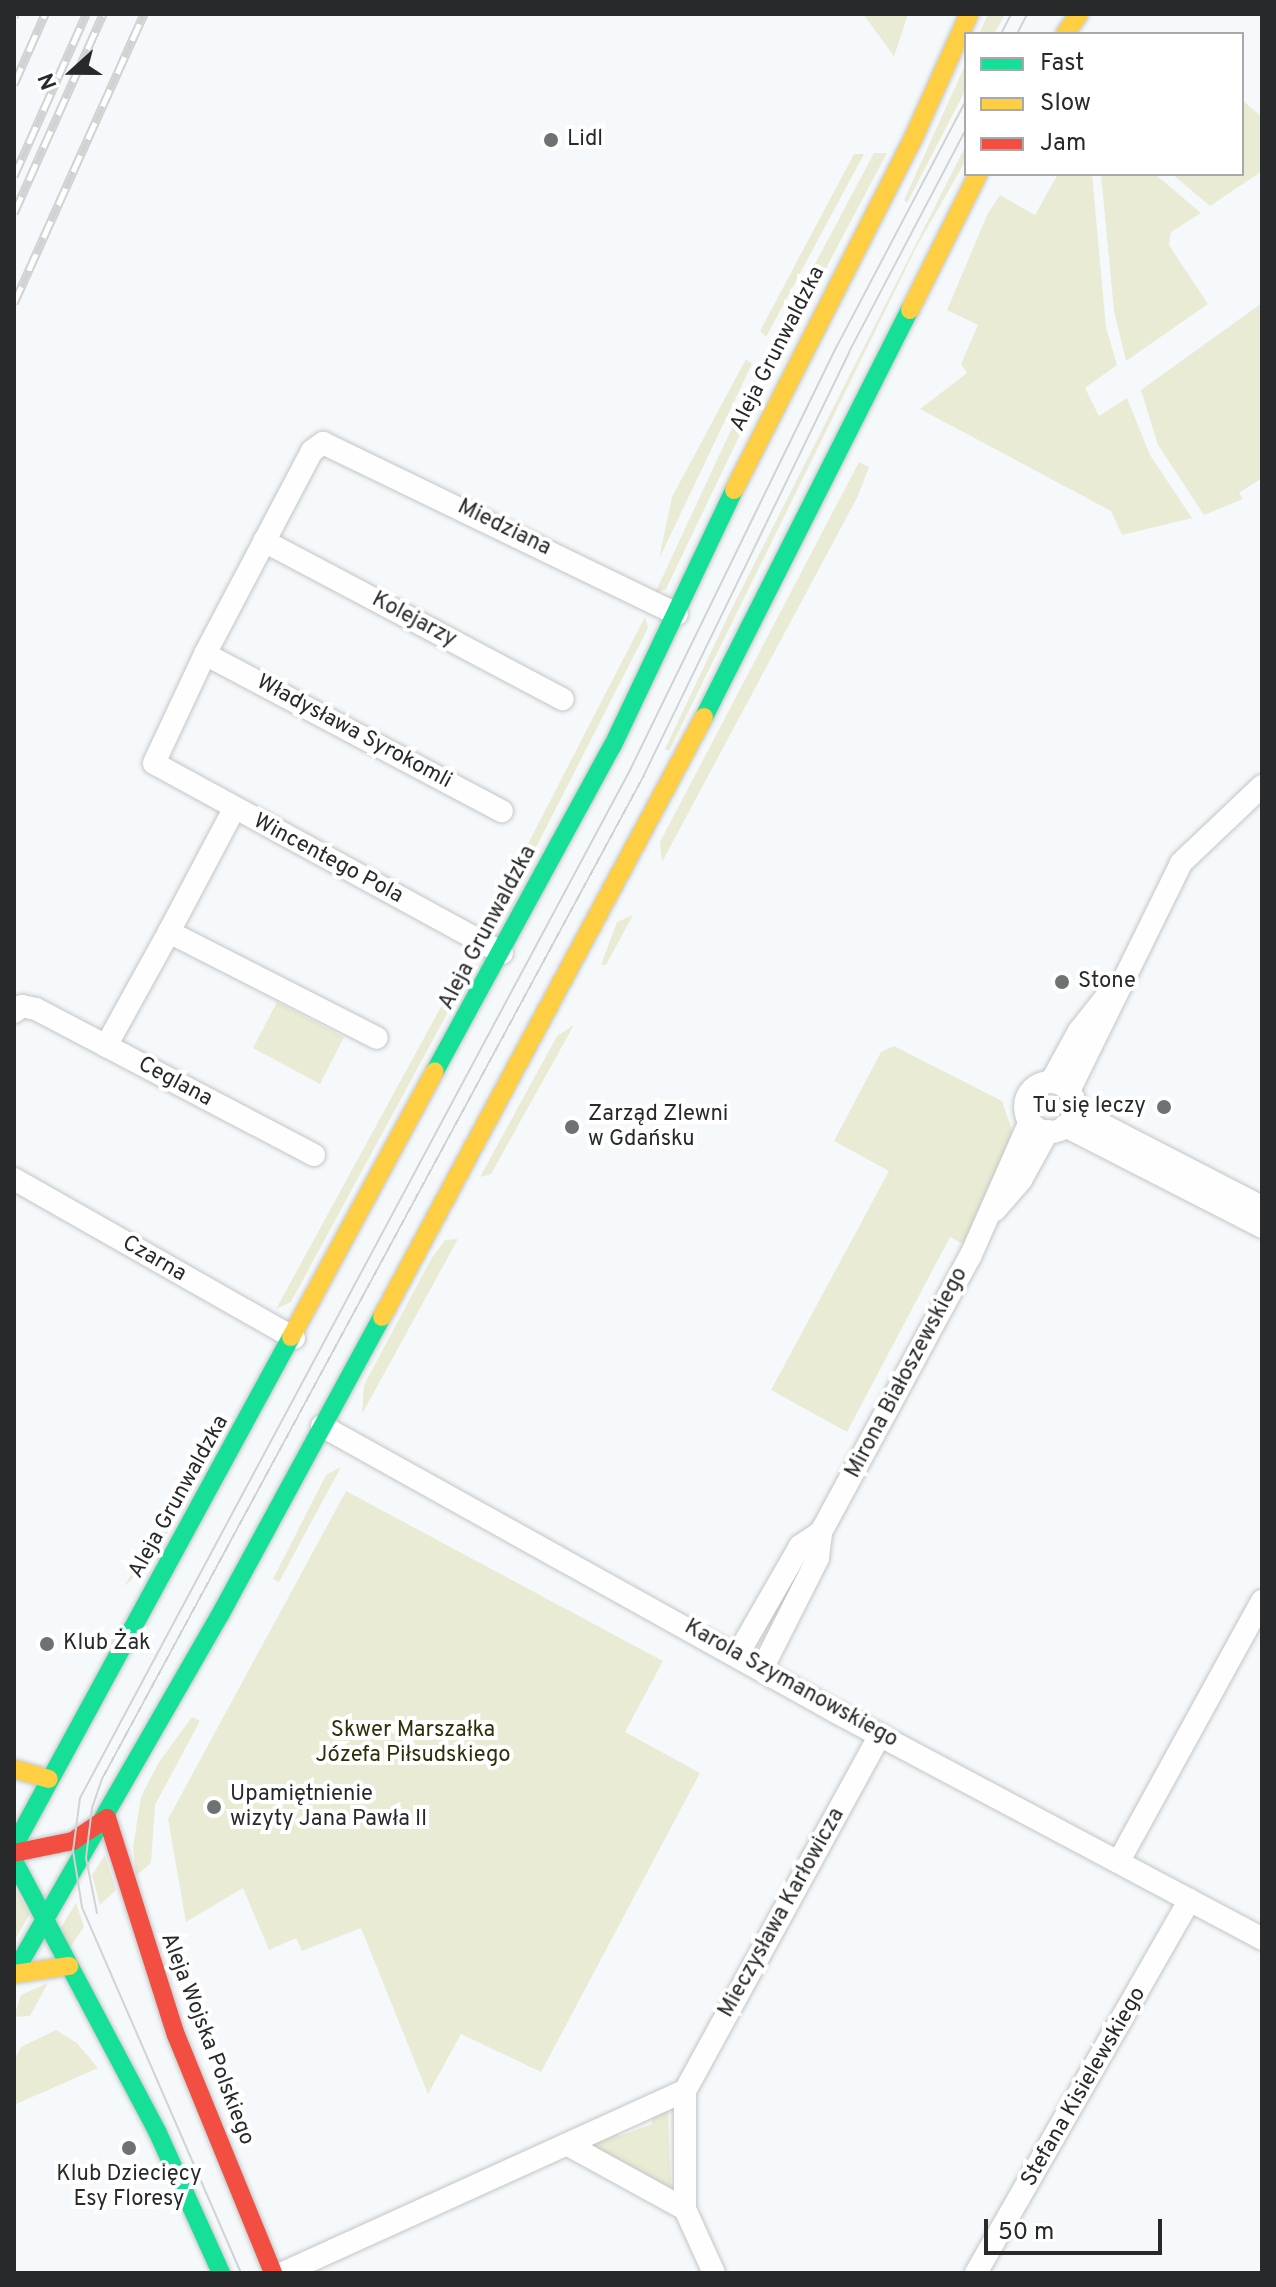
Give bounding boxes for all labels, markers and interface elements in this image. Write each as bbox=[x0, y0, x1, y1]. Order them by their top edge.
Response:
north arrow bbox=[32, 32, 112, 112]
legend bbox=[964, 32, 1244, 176]
text: Fast bbox=[1040, 49, 1084, 79]
text: N bbox=[34, 69, 65, 93]
text: Slow bbox=[1040, 89, 1091, 119]
place label: Lidl bbox=[567, 127, 603, 153]
text: Jam bbox=[1040, 129, 1086, 159]
marker: Lidl bbox=[542, 131, 560, 149]
street label: Aleja Grunwaldzka bbox=[725, 262, 831, 436]
street label: Miedziana bbox=[453, 494, 555, 562]
street label: Kolejarzy bbox=[367, 587, 461, 653]
street label: Władysława Syrokomli bbox=[252, 669, 456, 795]
street label: Wincentego Pola bbox=[249, 808, 407, 910]
street label: Aleja Grunwaldzka bbox=[434, 841, 542, 1015]
place label: Stone bbox=[1078, 969, 1136, 995]
marker: Stone bbox=[1053, 973, 1071, 991]
street label: Ceglana bbox=[133, 1051, 217, 1113]
place label: Tu się leczy bbox=[1032, 1094, 1146, 1120]
marker: Tu się leczy bbox=[1153, 1096, 1175, 1118]
place label: Zarząd Zlewni w Gdańsku bbox=[588, 1101, 728, 1152]
marker: Zarząd Zlewni w Gdańsku bbox=[563, 1118, 581, 1136]
street label: Czarna bbox=[117, 1230, 191, 1288]
street label: Mirona Białoszewskiego bbox=[840, 1263, 974, 1483]
street label: Aleja Grunwaldzka bbox=[123, 1411, 235, 1583]
street label: Karola Szymanowskiego bbox=[680, 1614, 902, 1754]
place label: Klub Żak bbox=[63, 1631, 151, 1657]
marker: Klub Żak bbox=[38, 1635, 56, 1653]
park label: Skwer Marszałka Józefa Piłsudskiego bbox=[316, 1717, 510, 1768]
place label: Upamiętnienie wizyty Jana Pawła II bbox=[230, 1781, 427, 1832]
marker: Upamiętnienie wizyty Jana Pawła II bbox=[205, 1798, 223, 1816]
street label: Mieczysława Karłowicza bbox=[713, 1804, 851, 2022]
street label: Aleja Wojska Polskiego bbox=[154, 1929, 260, 2149]
street label: Stefana Kisielewskiego bbox=[1016, 1983, 1152, 2191]
marker: Klub Dziecięcy Esy Floresy bbox=[120, 2139, 138, 2157]
place label: Klub Dziecięcy Esy Floresy bbox=[56, 2161, 202, 2212]
scale bar bbox=[988, 2203, 1166, 2253]
text: 50 m bbox=[998, 2218, 1054, 2248]

